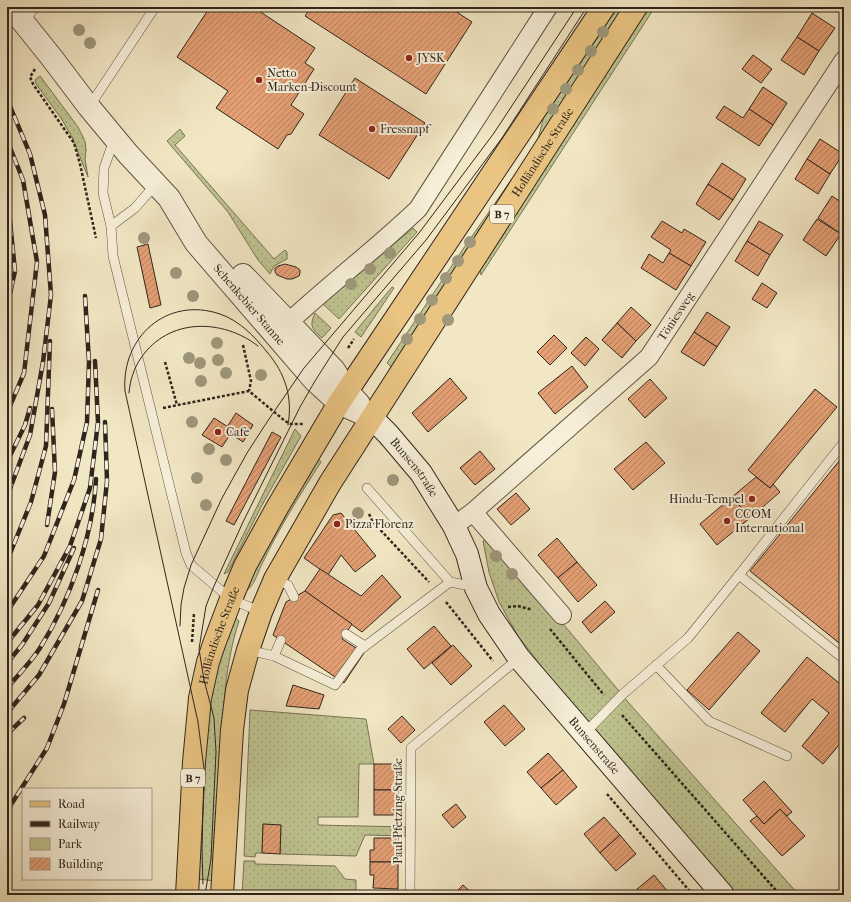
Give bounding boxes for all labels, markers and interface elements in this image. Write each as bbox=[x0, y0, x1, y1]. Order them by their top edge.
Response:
place label: JYSK bbox=[416, 51, 446, 65]
marker: JYSK bbox=[404, 53, 414, 63]
place label: Netto Marken-Discount bbox=[267, 66, 358, 94]
marker: Netto Marken-Discount bbox=[254, 75, 264, 85]
street label: Holländische Straße bbox=[509, 105, 576, 199]
place label: Fressnapf bbox=[380, 122, 432, 136]
marker: Fressnapf bbox=[367, 124, 377, 134]
road number: B 7 bbox=[490, 205, 514, 223]
street label: Schenkebier Stanne bbox=[211, 261, 288, 348]
street label: Töniesweg bbox=[655, 289, 697, 343]
place label: Cafe bbox=[226, 425, 249, 439]
marker: Cafe bbox=[213, 427, 223, 437]
street label: Bunsenstraße bbox=[387, 435, 441, 499]
place label: Hindu-Tempel bbox=[669, 492, 745, 506]
marker: Hindu-Tempel bbox=[747, 494, 757, 504]
place label: CCOM International bbox=[735, 507, 805, 535]
marker: CCOM International bbox=[722, 516, 732, 526]
place label: Pizza Florenz bbox=[345, 517, 414, 531]
marker: Pizza Florenz bbox=[332, 519, 342, 529]
street label: Holländische Straße bbox=[196, 584, 243, 686]
street label: Bunsenstraße bbox=[566, 714, 623, 777]
street label: Paul-Pfetzing-Straße bbox=[391, 758, 405, 864]
road number: B 7 bbox=[181, 769, 205, 787]
legend bbox=[22, 788, 152, 880]
text: Road bbox=[58, 797, 85, 811]
text: Railway bbox=[58, 817, 100, 831]
text: Park bbox=[58, 837, 83, 851]
text: Building bbox=[58, 857, 103, 871]

